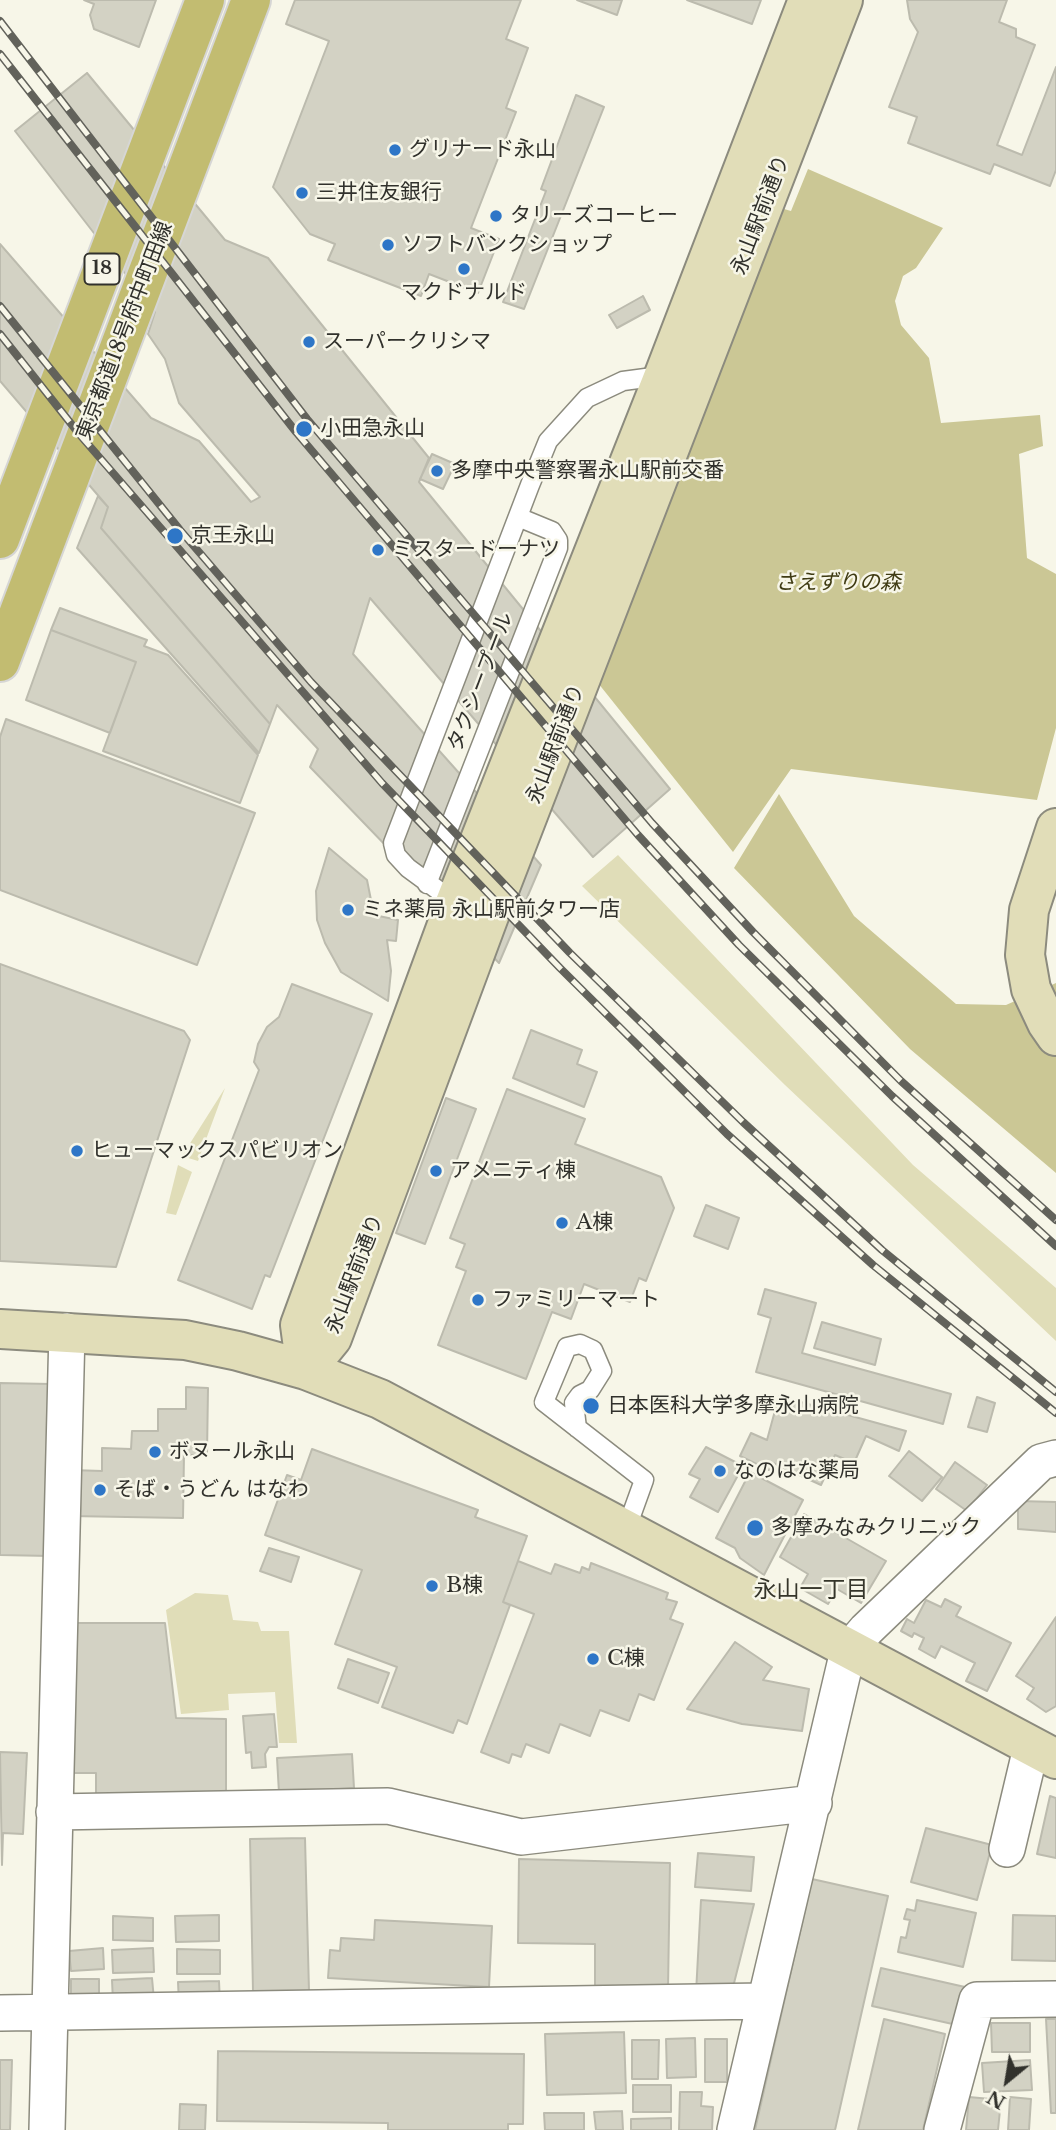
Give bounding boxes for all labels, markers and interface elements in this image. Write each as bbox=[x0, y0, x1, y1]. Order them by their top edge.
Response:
place label: グリナード永山 bbox=[409, 137, 556, 163]
marker: グリナード永山 bbox=[387, 142, 403, 158]
street label: 永山駅前通り bbox=[727, 152, 795, 278]
place label: 三井住友銀行 bbox=[316, 180, 442, 206]
marker: 三井住友銀行 bbox=[294, 185, 310, 201]
place label: タリーズコーヒー bbox=[510, 203, 678, 229]
marker: タリーズコーヒー bbox=[488, 208, 504, 224]
street label: 東京都道18号府中町田線 bbox=[72, 218, 178, 444]
place label: ソフトバンクショップ bbox=[402, 232, 612, 258]
marker: ソフトバンクショップ bbox=[380, 237, 396, 253]
road number: 18 bbox=[84, 254, 119, 284]
marker: マクドナルド bbox=[456, 261, 472, 277]
place label: マクドナルド bbox=[401, 280, 527, 306]
place label: スーパークリシマ bbox=[323, 329, 491, 355]
marker: スーパークリシマ bbox=[301, 334, 317, 350]
place label: 小田急永山 bbox=[320, 416, 425, 442]
marker: 小田急永山 bbox=[294, 419, 314, 439]
place label: 多摩中央警察署永山駅前交番 bbox=[451, 458, 724, 484]
marker: 多摩中央警察署永山駅前交番 bbox=[429, 463, 445, 479]
place label: 京王永山 bbox=[191, 523, 275, 549]
marker: 京王永山 bbox=[165, 526, 185, 546]
place label: ミスタードーナツ bbox=[392, 537, 560, 563]
marker: ミスタードーナツ bbox=[370, 542, 386, 558]
park label: さえずりの森 bbox=[775, 570, 901, 596]
street label: タクシープール bbox=[443, 609, 519, 755]
street label: 永山駅前通り bbox=[522, 681, 590, 807]
place label: ミネ薬局 永山駅前タワー店 bbox=[362, 897, 620, 923]
marker: ミネ薬局 永山駅前タワー店 bbox=[340, 902, 356, 918]
place label: ヒューマックスパビリオン bbox=[91, 1138, 343, 1164]
marker: ヒューマックスパビリオン bbox=[69, 1143, 85, 1159]
place label: アメニティ棟 bbox=[450, 1158, 576, 1184]
marker: アメニティ棟 bbox=[428, 1163, 444, 1179]
place label: A棟 bbox=[576, 1210, 613, 1236]
street label: 永山駅前通り bbox=[321, 1211, 389, 1337]
marker: A棟 bbox=[554, 1215, 570, 1231]
place label: ファミリーマート bbox=[492, 1287, 660, 1313]
marker: ファミリーマート bbox=[470, 1292, 486, 1308]
place label: 日本医科大学多摩永山病院 bbox=[607, 1393, 859, 1419]
marker: 日本医科大学多摩永山病院 bbox=[581, 1396, 601, 1416]
place label: ボヌール永山 bbox=[169, 1439, 295, 1465]
marker: ボヌール永山 bbox=[147, 1444, 163, 1460]
place label: なのはな薬局 bbox=[734, 1458, 860, 1484]
marker: なのはな薬局 bbox=[712, 1463, 728, 1479]
place label: そば・うどん はなわ bbox=[114, 1477, 309, 1503]
marker: そば・うどん はなわ bbox=[92, 1482, 108, 1498]
place label: 多摩みなみクリニック bbox=[771, 1515, 981, 1541]
marker: 多摩みなみクリニック bbox=[745, 1518, 765, 1538]
place label: B棟 bbox=[446, 1573, 483, 1599]
district label: 永山一丁目 bbox=[754, 1577, 868, 1605]
marker: B棟 bbox=[424, 1578, 440, 1594]
place label: C棟 bbox=[607, 1646, 645, 1672]
marker: C棟 bbox=[585, 1651, 601, 1667]
north arrow bbox=[972, 2046, 1042, 2116]
text: N bbox=[983, 2085, 1010, 2114]

